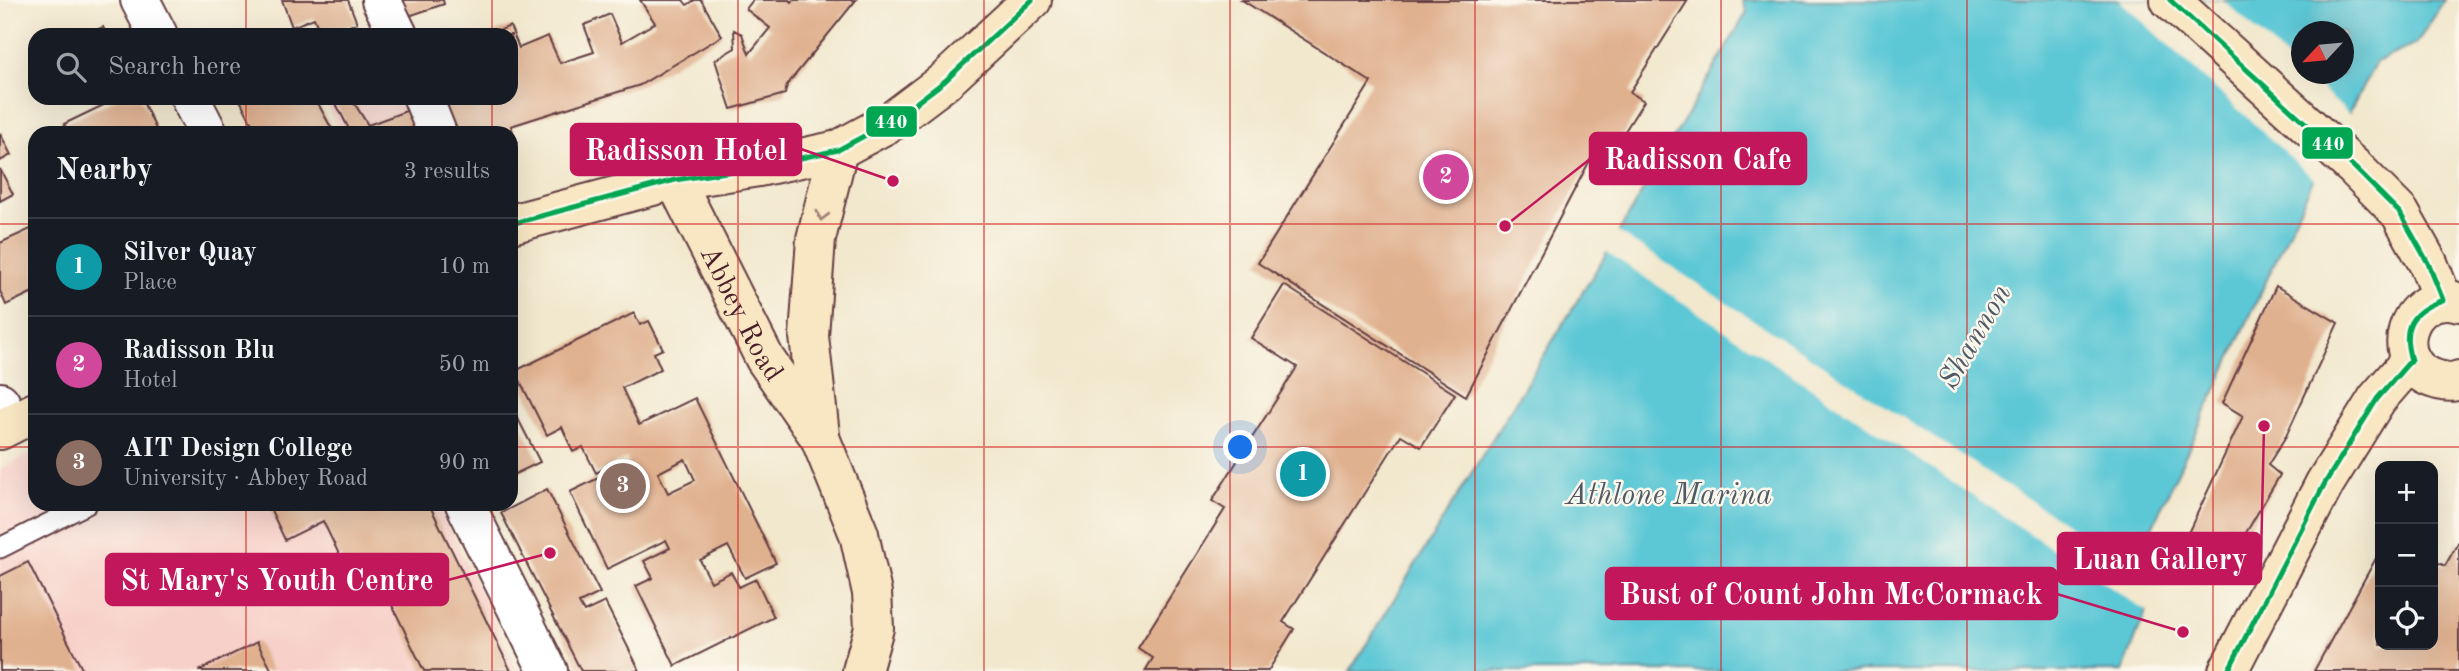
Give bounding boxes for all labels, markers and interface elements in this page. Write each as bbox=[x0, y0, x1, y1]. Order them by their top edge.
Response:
north arrow bbox=[2291, 21, 2354, 84]
search box bbox=[28, 28, 518, 105]
icon: search bbox=[52, 48, 90, 86]
text: Search here bbox=[108, 54, 241, 80]
line badge: 440 bbox=[865, 105, 918, 138]
text: 440 bbox=[874, 114, 908, 133]
callout: Radisson Hotel bbox=[571, 124, 801, 175]
line badge: 440 bbox=[2301, 126, 2354, 160]
callout: Radisson Cafe bbox=[1590, 133, 1806, 184]
text: 440 bbox=[2311, 136, 2345, 155]
text: Radisson Hotel bbox=[585, 137, 787, 167]
text: Radisson Cafe bbox=[1604, 146, 1792, 176]
pin: 2 bbox=[1423, 151, 1469, 203]
text: Nearby bbox=[56, 156, 153, 186]
text: 3 results bbox=[404, 160, 490, 183]
one-way arrow bbox=[816, 210, 830, 222]
text: Silver Quay bbox=[123, 240, 257, 266]
street label: Abbey Road bbox=[693, 242, 787, 387]
text: 1 bbox=[72, 255, 86, 278]
text: 10 m bbox=[439, 255, 490, 278]
text: Place bbox=[123, 271, 177, 294]
water label: Shannon bbox=[1934, 280, 2018, 394]
text: Radisson Blu bbox=[123, 338, 275, 364]
text: 2 bbox=[72, 353, 86, 376]
text: 50 m bbox=[439, 353, 490, 376]
text: Hotel bbox=[123, 369, 177, 392]
your location bbox=[1223, 430, 1257, 464]
text: AIT Design College bbox=[123, 436, 353, 462]
pin: 1 bbox=[1280, 448, 1326, 500]
text: 3 bbox=[72, 451, 86, 474]
text: 90 m bbox=[439, 451, 490, 474]
pin: 3 bbox=[600, 460, 646, 512]
map controls bbox=[2375, 461, 2438, 650]
button: + bbox=[2375, 461, 2438, 524]
text: University · Abbey Road bbox=[123, 467, 368, 490]
water label: Athlone Marina bbox=[1564, 481, 1772, 511]
button: − bbox=[2375, 524, 2438, 587]
callout: Luan Gallery bbox=[2058, 533, 2261, 584]
text: Luan Gallery bbox=[2072, 546, 2248, 576]
callout: St Mary's Youth Centre bbox=[106, 554, 448, 605]
text: St Mary's Youth Centre bbox=[120, 567, 434, 597]
callout: Bust of Count John McCormack bbox=[1606, 568, 2057, 619]
text: Bust of Count John McCormack bbox=[1619, 581, 2043, 611]
button: locate bbox=[2375, 587, 2438, 650]

